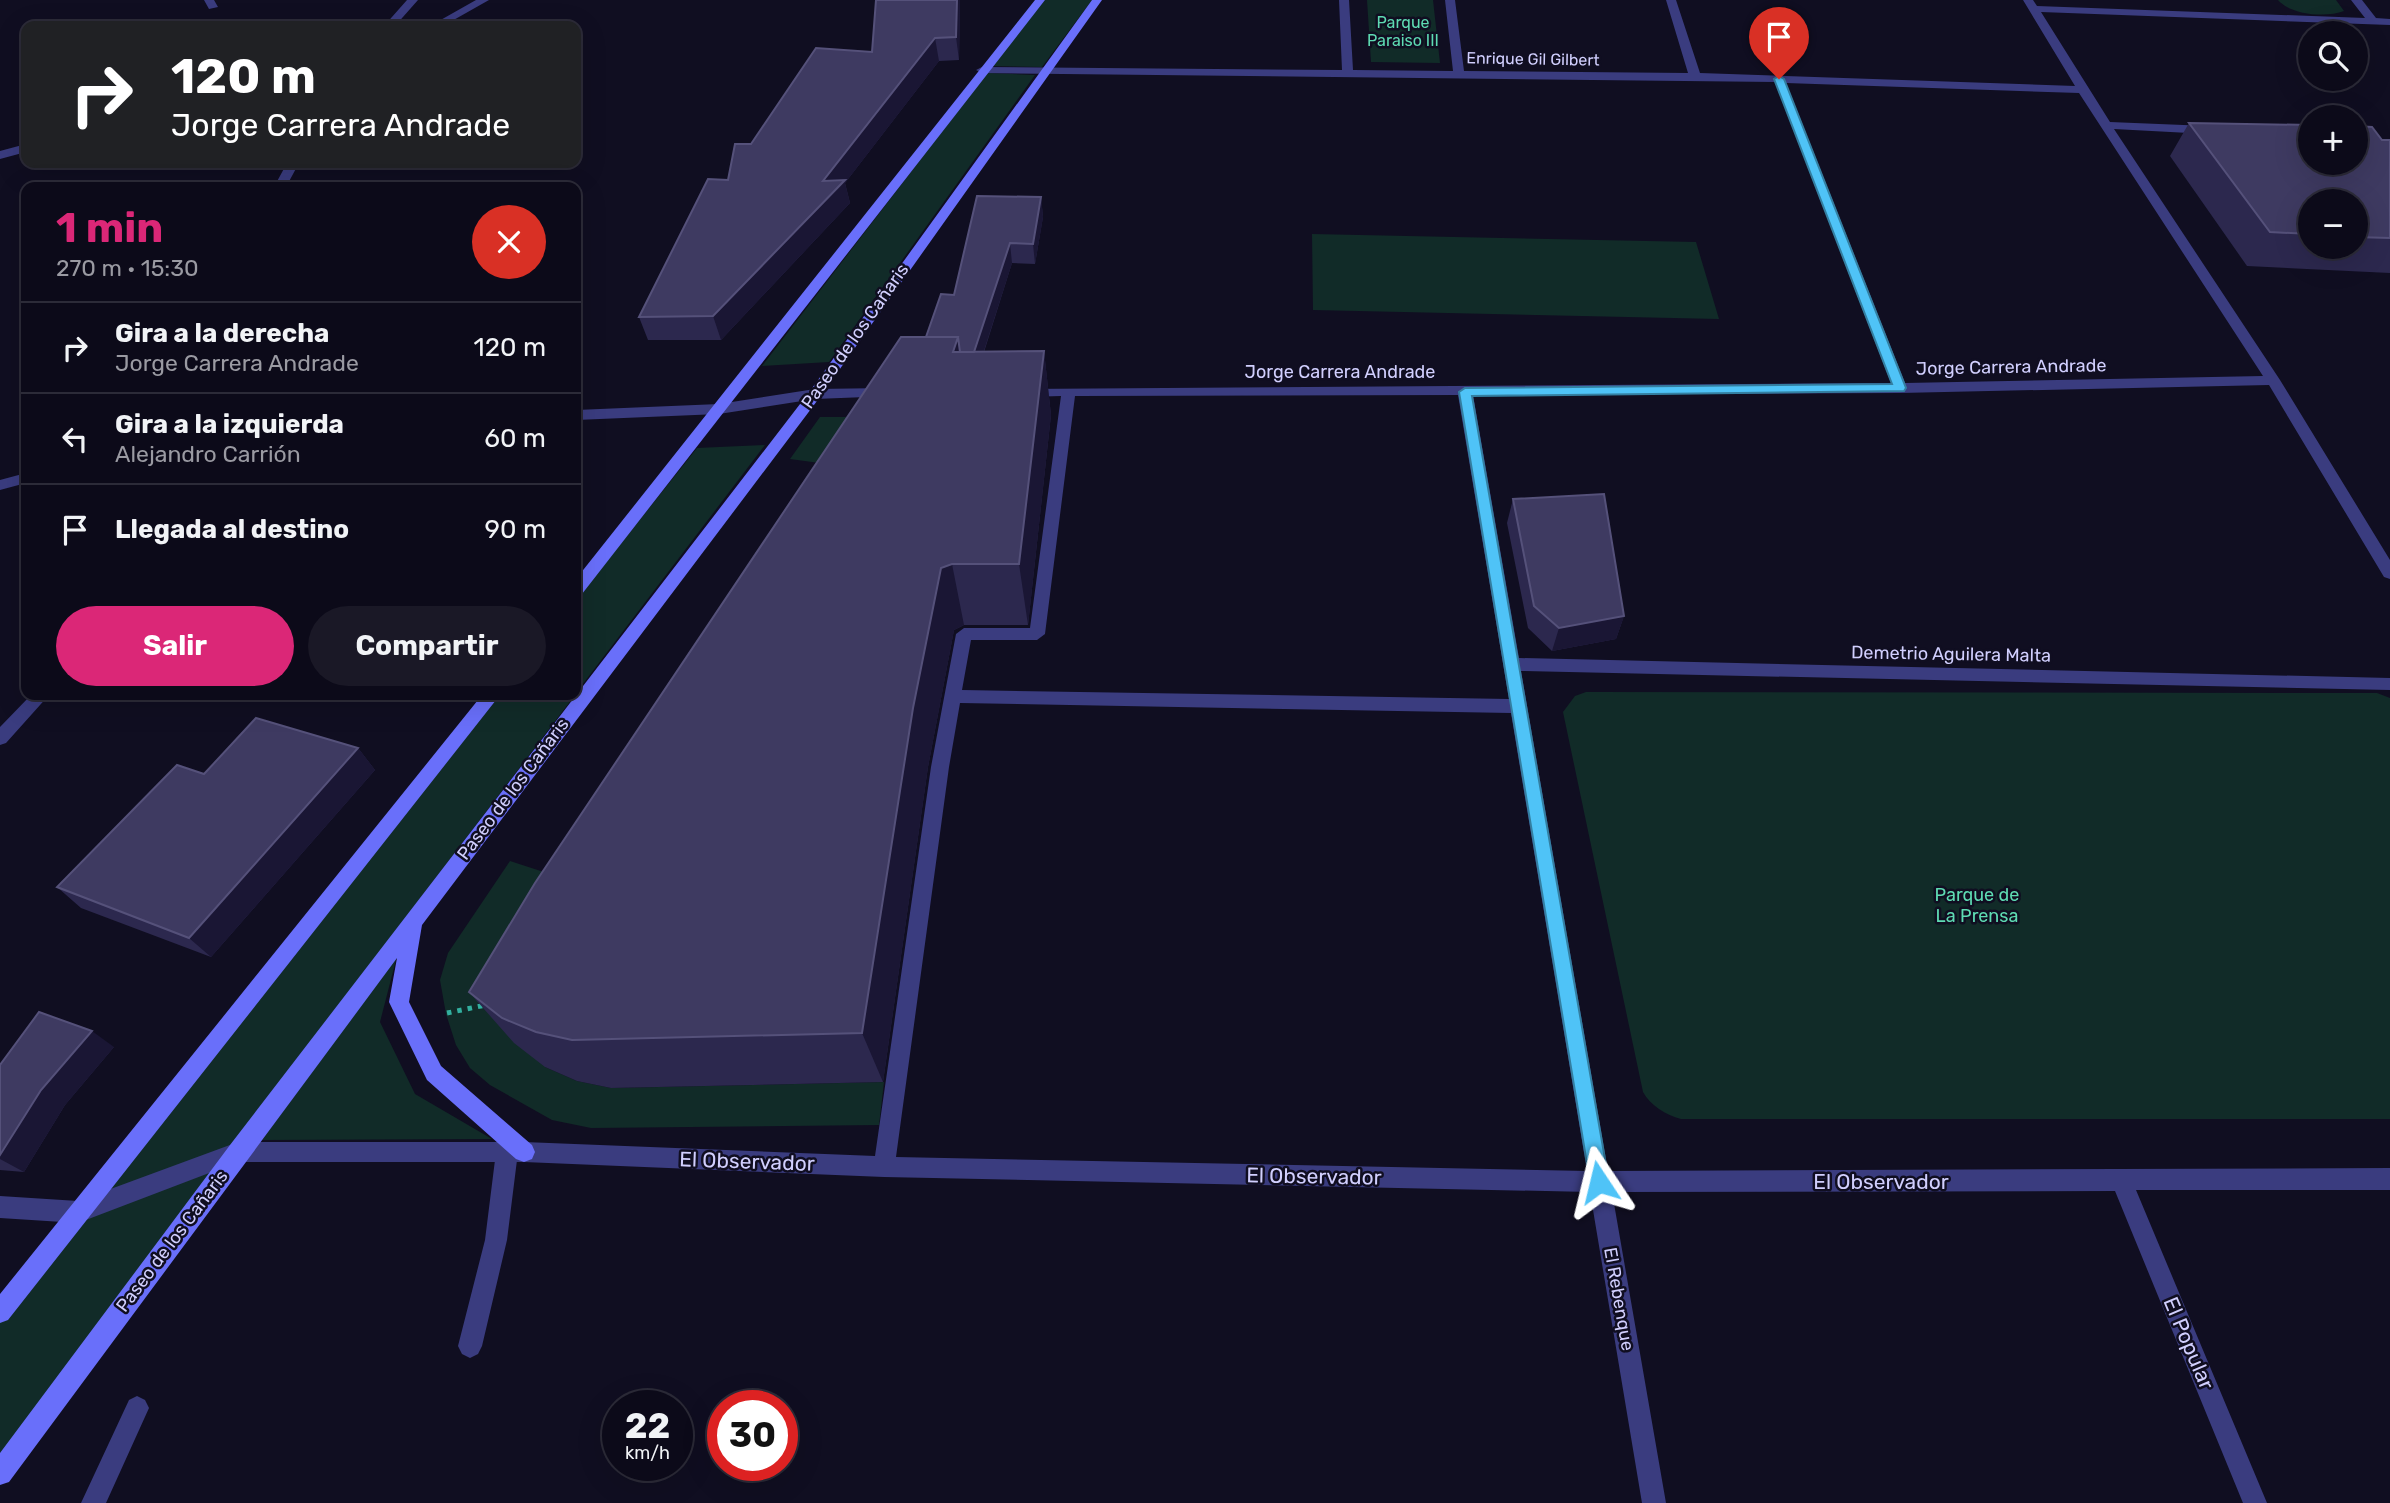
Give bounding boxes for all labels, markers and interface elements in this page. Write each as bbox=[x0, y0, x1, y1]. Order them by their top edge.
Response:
pin bbox=[1749, 7, 1809, 79]
park label: Parque Paraiso III bbox=[1367, 13, 1439, 50]
icon: arrive bbox=[1760, 18, 1798, 56]
map controls bbox=[2298, 21, 2368, 259]
button: search bbox=[2298, 21, 2368, 91]
text: 120 m bbox=[171, 47, 316, 105]
street label: Enrique Gil Gilbert bbox=[1466, 48, 1600, 70]
icon: right bbox=[56, 49, 147, 140]
button: + bbox=[2298, 105, 2368, 175]
text: Jorge Carrera Andrade bbox=[171, 106, 510, 144]
button: − bbox=[2298, 189, 2368, 259]
text: 1 min bbox=[56, 203, 163, 253]
button: close bbox=[472, 205, 546, 279]
text: 270 m · 15:30 bbox=[56, 254, 199, 282]
street label: Paseo de los Cañaris bbox=[797, 259, 913, 413]
text: Gira a la derecha bbox=[115, 318, 329, 349]
icon: right bbox=[56, 329, 94, 367]
text: 120 m bbox=[474, 332, 546, 363]
text: Jorge Carrera Andrade bbox=[115, 349, 359, 377]
street label: Jorge Carrera Andrade bbox=[1915, 354, 2107, 380]
street label: Jorge Carrera Andrade bbox=[1245, 361, 1435, 383]
text: Gira a la izquierda bbox=[115, 409, 344, 440]
icon: left bbox=[56, 420, 94, 458]
text: 60 m bbox=[484, 423, 546, 454]
text: Alejandro Carrión bbox=[115, 440, 301, 468]
icon: arrive bbox=[56, 511, 94, 549]
text: Llegada al destino bbox=[115, 514, 349, 545]
text: 90 m bbox=[485, 514, 546, 545]
button: Salir bbox=[56, 606, 294, 686]
button: Compartir bbox=[308, 606, 546, 686]
street label: Demetrio Aguilera Malta bbox=[1851, 641, 2051, 667]
street label: Paseo de los Cañaris bbox=[452, 714, 574, 864]
park label: Parque de La Prensa bbox=[1935, 884, 2019, 927]
position arrow bbox=[1562, 1145, 1636, 1219]
street label: El Observador bbox=[679, 1146, 815, 1176]
street label: El Observador bbox=[1246, 1162, 1382, 1190]
street label: Paseo de los Cañaris bbox=[111, 1166, 233, 1316]
street label: El Observador bbox=[1813, 1169, 1949, 1194]
street label: El Rebenque bbox=[1599, 1245, 1639, 1353]
street label: El Popular bbox=[2158, 1293, 2220, 1393]
speed limit sign: 30 bbox=[707, 1390, 798, 1481]
text: 22 bbox=[625, 1405, 670, 1447]
text: km/h bbox=[625, 1442, 670, 1464]

